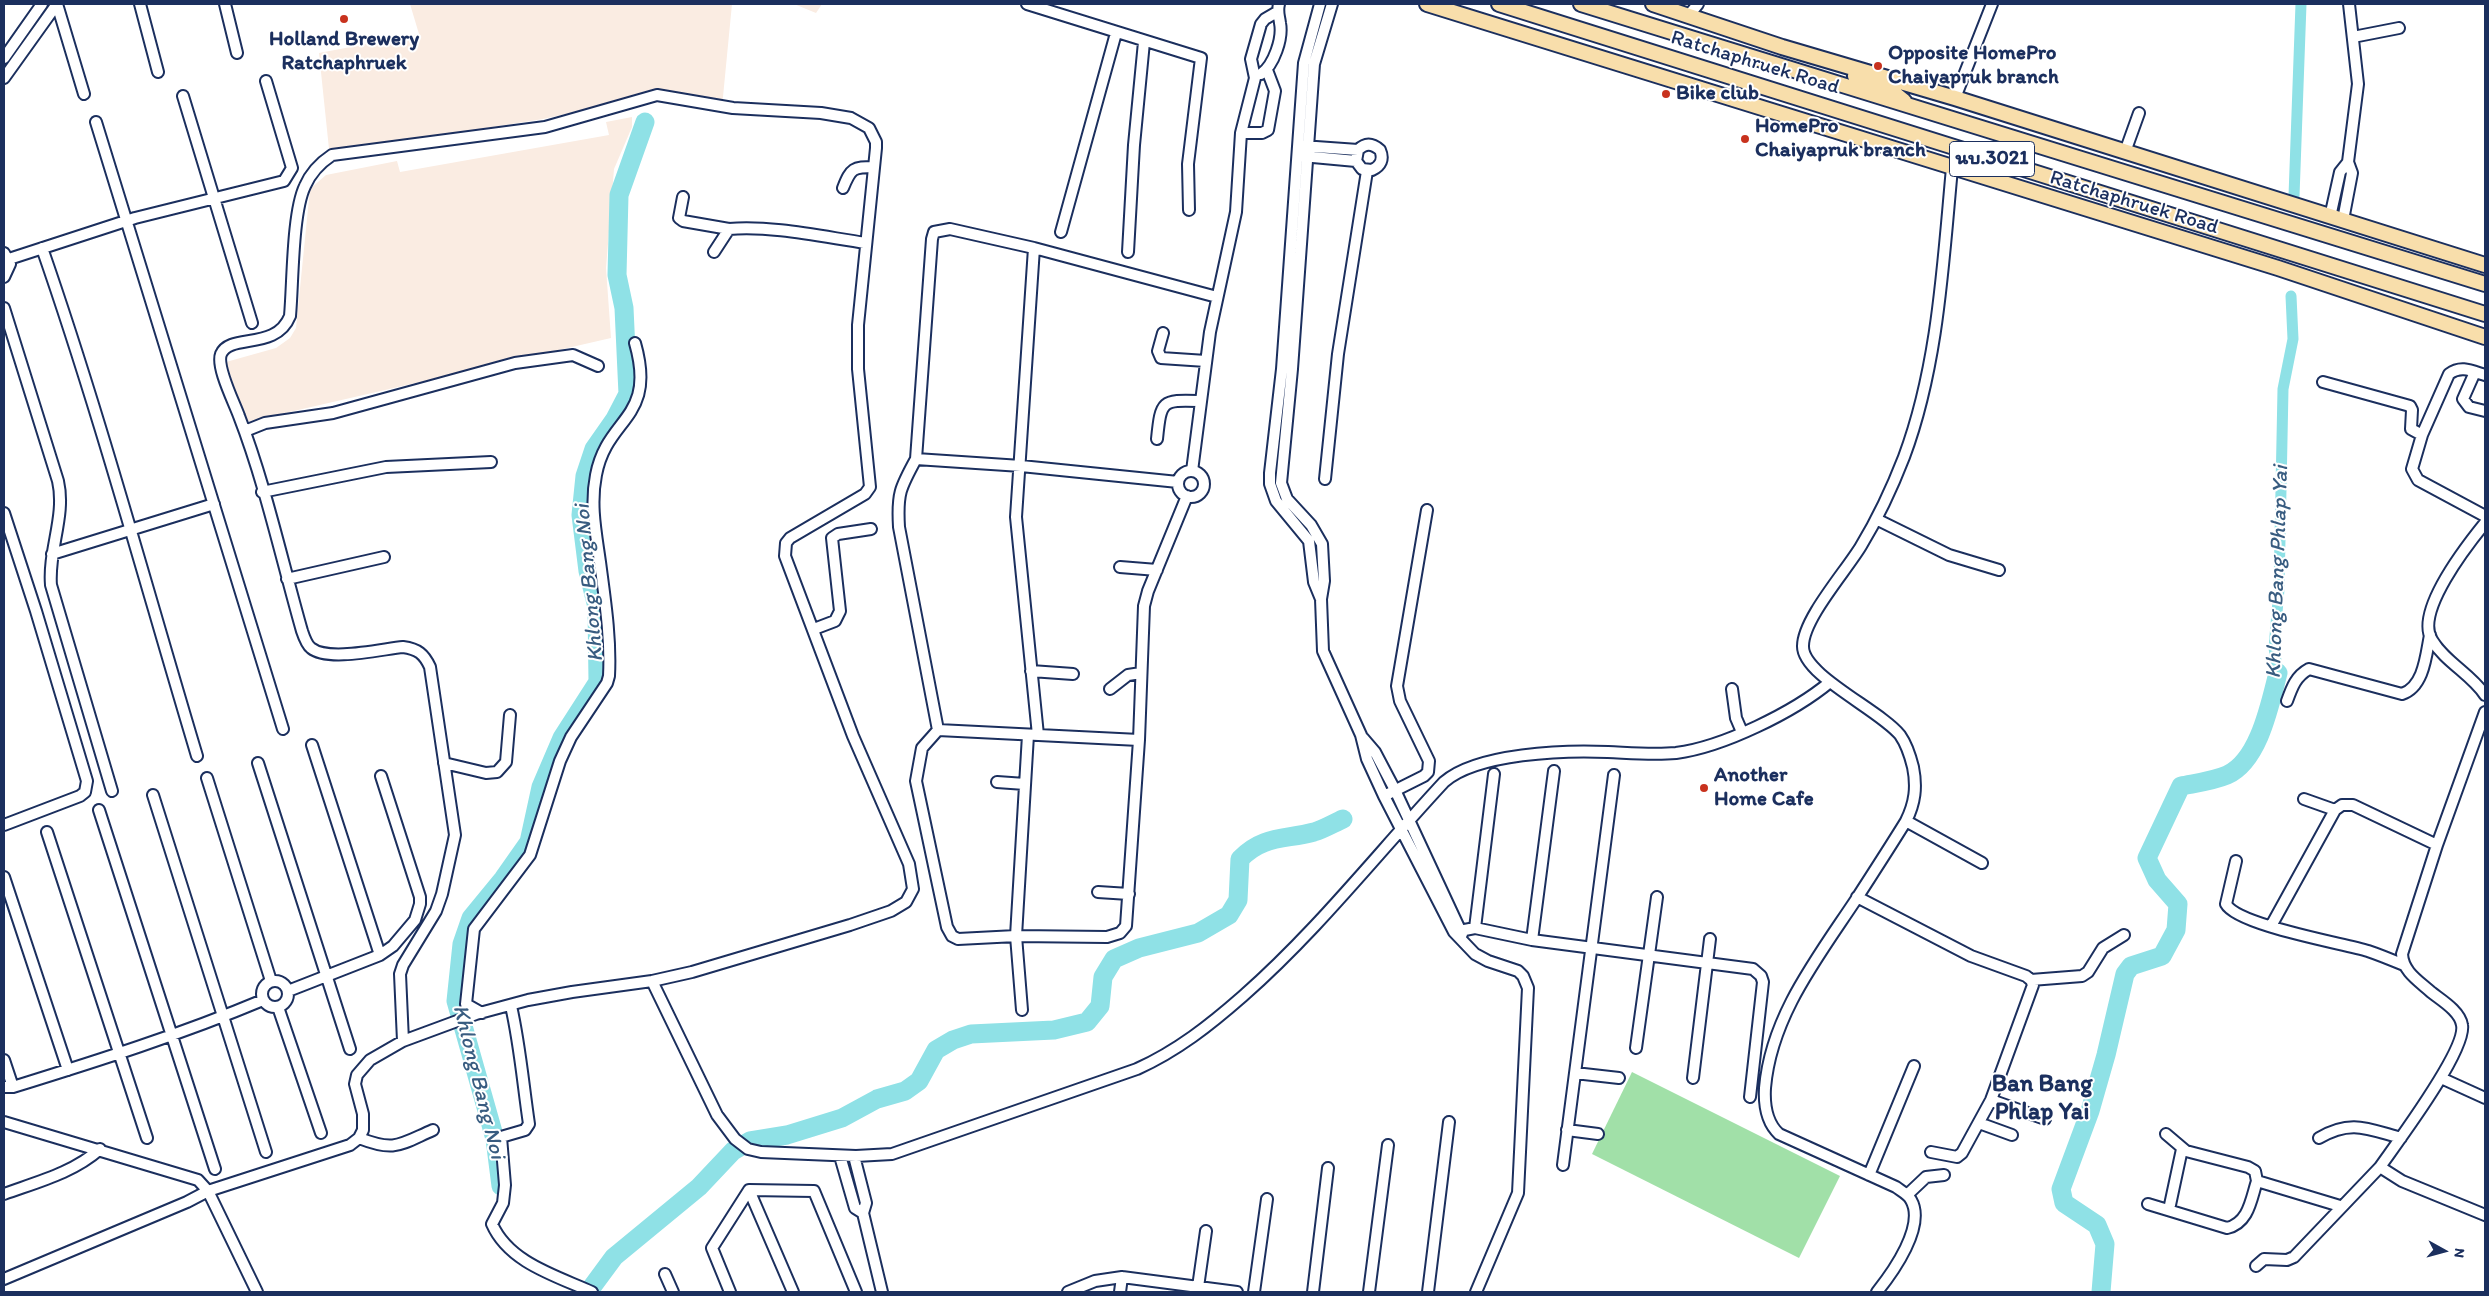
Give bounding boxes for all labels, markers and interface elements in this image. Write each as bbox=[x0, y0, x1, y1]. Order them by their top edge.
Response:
marker: Holland Brewery Ratchaphruek bbox=[338, 13, 350, 25]
street label: Ratchaphruek Road bbox=[1668, 25, 1842, 101]
place label: Holland Brewery Ratchaphruek bbox=[269, 27, 419, 77]
place label: Opposite HomePro Chaiyapruk branch bbox=[1888, 41, 2059, 91]
marker: Opposite HomePro Chaiyapruk branch bbox=[1872, 60, 1884, 72]
place label: Bike club bbox=[1676, 81, 1759, 107]
marker: Bike club bbox=[1660, 88, 1672, 100]
place label: HomePro Chaiyapruk branch bbox=[1755, 114, 1926, 164]
marker: HomePro Chaiyapruk branch bbox=[1739, 133, 1751, 145]
road number: นบ.3021 bbox=[1950, 142, 2034, 176]
street label: Ratchaphruek Road bbox=[2047, 165, 2221, 241]
water label: Khlong Bang Phlap Yai bbox=[2261, 465, 2295, 679]
water label: Khlong Bang Noi bbox=[570, 503, 610, 663]
place label: Another Home Cafe bbox=[1714, 763, 1814, 813]
marker: Another Home Cafe bbox=[1698, 782, 1710, 794]
water label: Khlong Bang Noi bbox=[446, 1002, 510, 1162]
district label: Ban Bang Phlap Yai bbox=[1992, 1071, 2092, 1127]
north arrow bbox=[2419, 1226, 2469, 1276]
text: N bbox=[2450, 1247, 2468, 1259]

